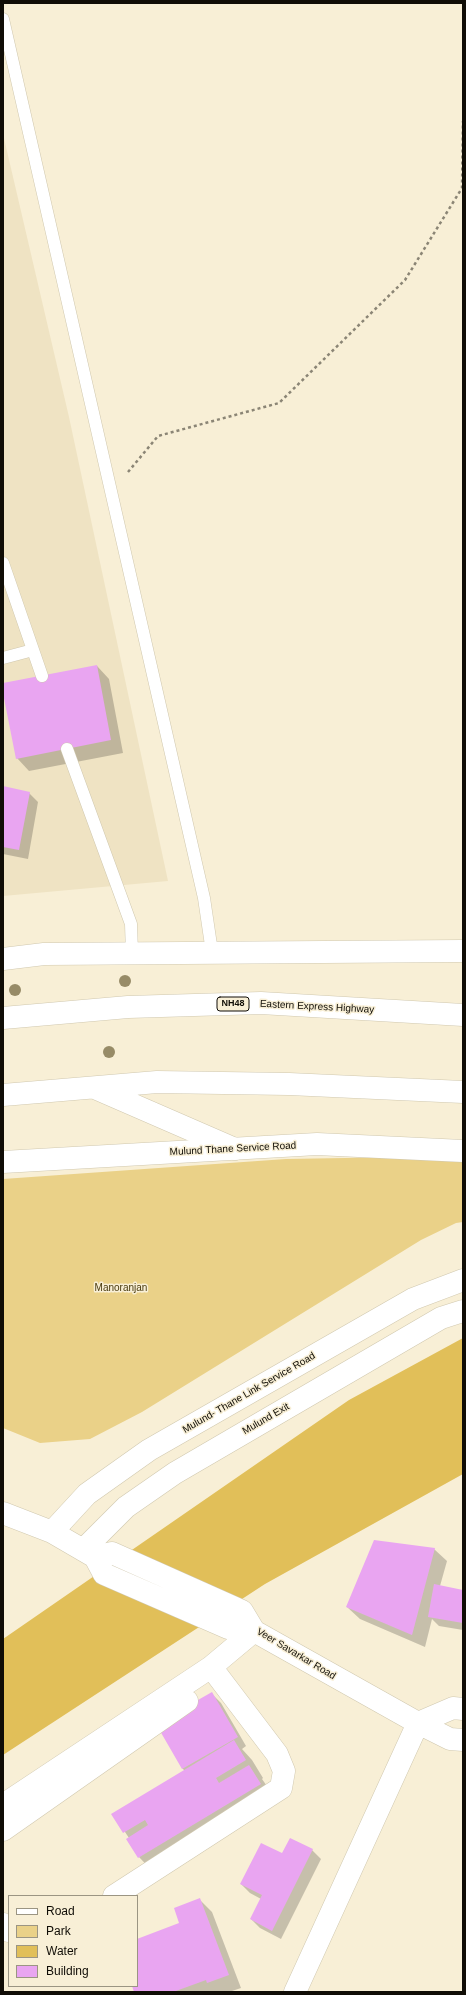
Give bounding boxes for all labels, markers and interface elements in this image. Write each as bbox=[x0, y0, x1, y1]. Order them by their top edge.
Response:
road number: NH48 bbox=[217, 997, 249, 1011]
street label: Eastern Express Highway bbox=[260, 998, 374, 1016]
street label: Mulund Thane Service Road bbox=[169, 1140, 297, 1158]
park label: Manoranjan bbox=[95, 1282, 147, 1294]
street label: Mulund- Thane Link Service Road bbox=[181, 1350, 317, 1436]
street label: Mulund Exit bbox=[240, 1401, 292, 1437]
street label: Veer Savarkar Road bbox=[254, 1626, 338, 1682]
legend bbox=[8, 1895, 138, 1987]
text: Road bbox=[46, 1904, 75, 1918]
text: Park bbox=[46, 1924, 71, 1938]
text: Water bbox=[46, 1944, 78, 1958]
text: Building bbox=[46, 1964, 89, 1978]

